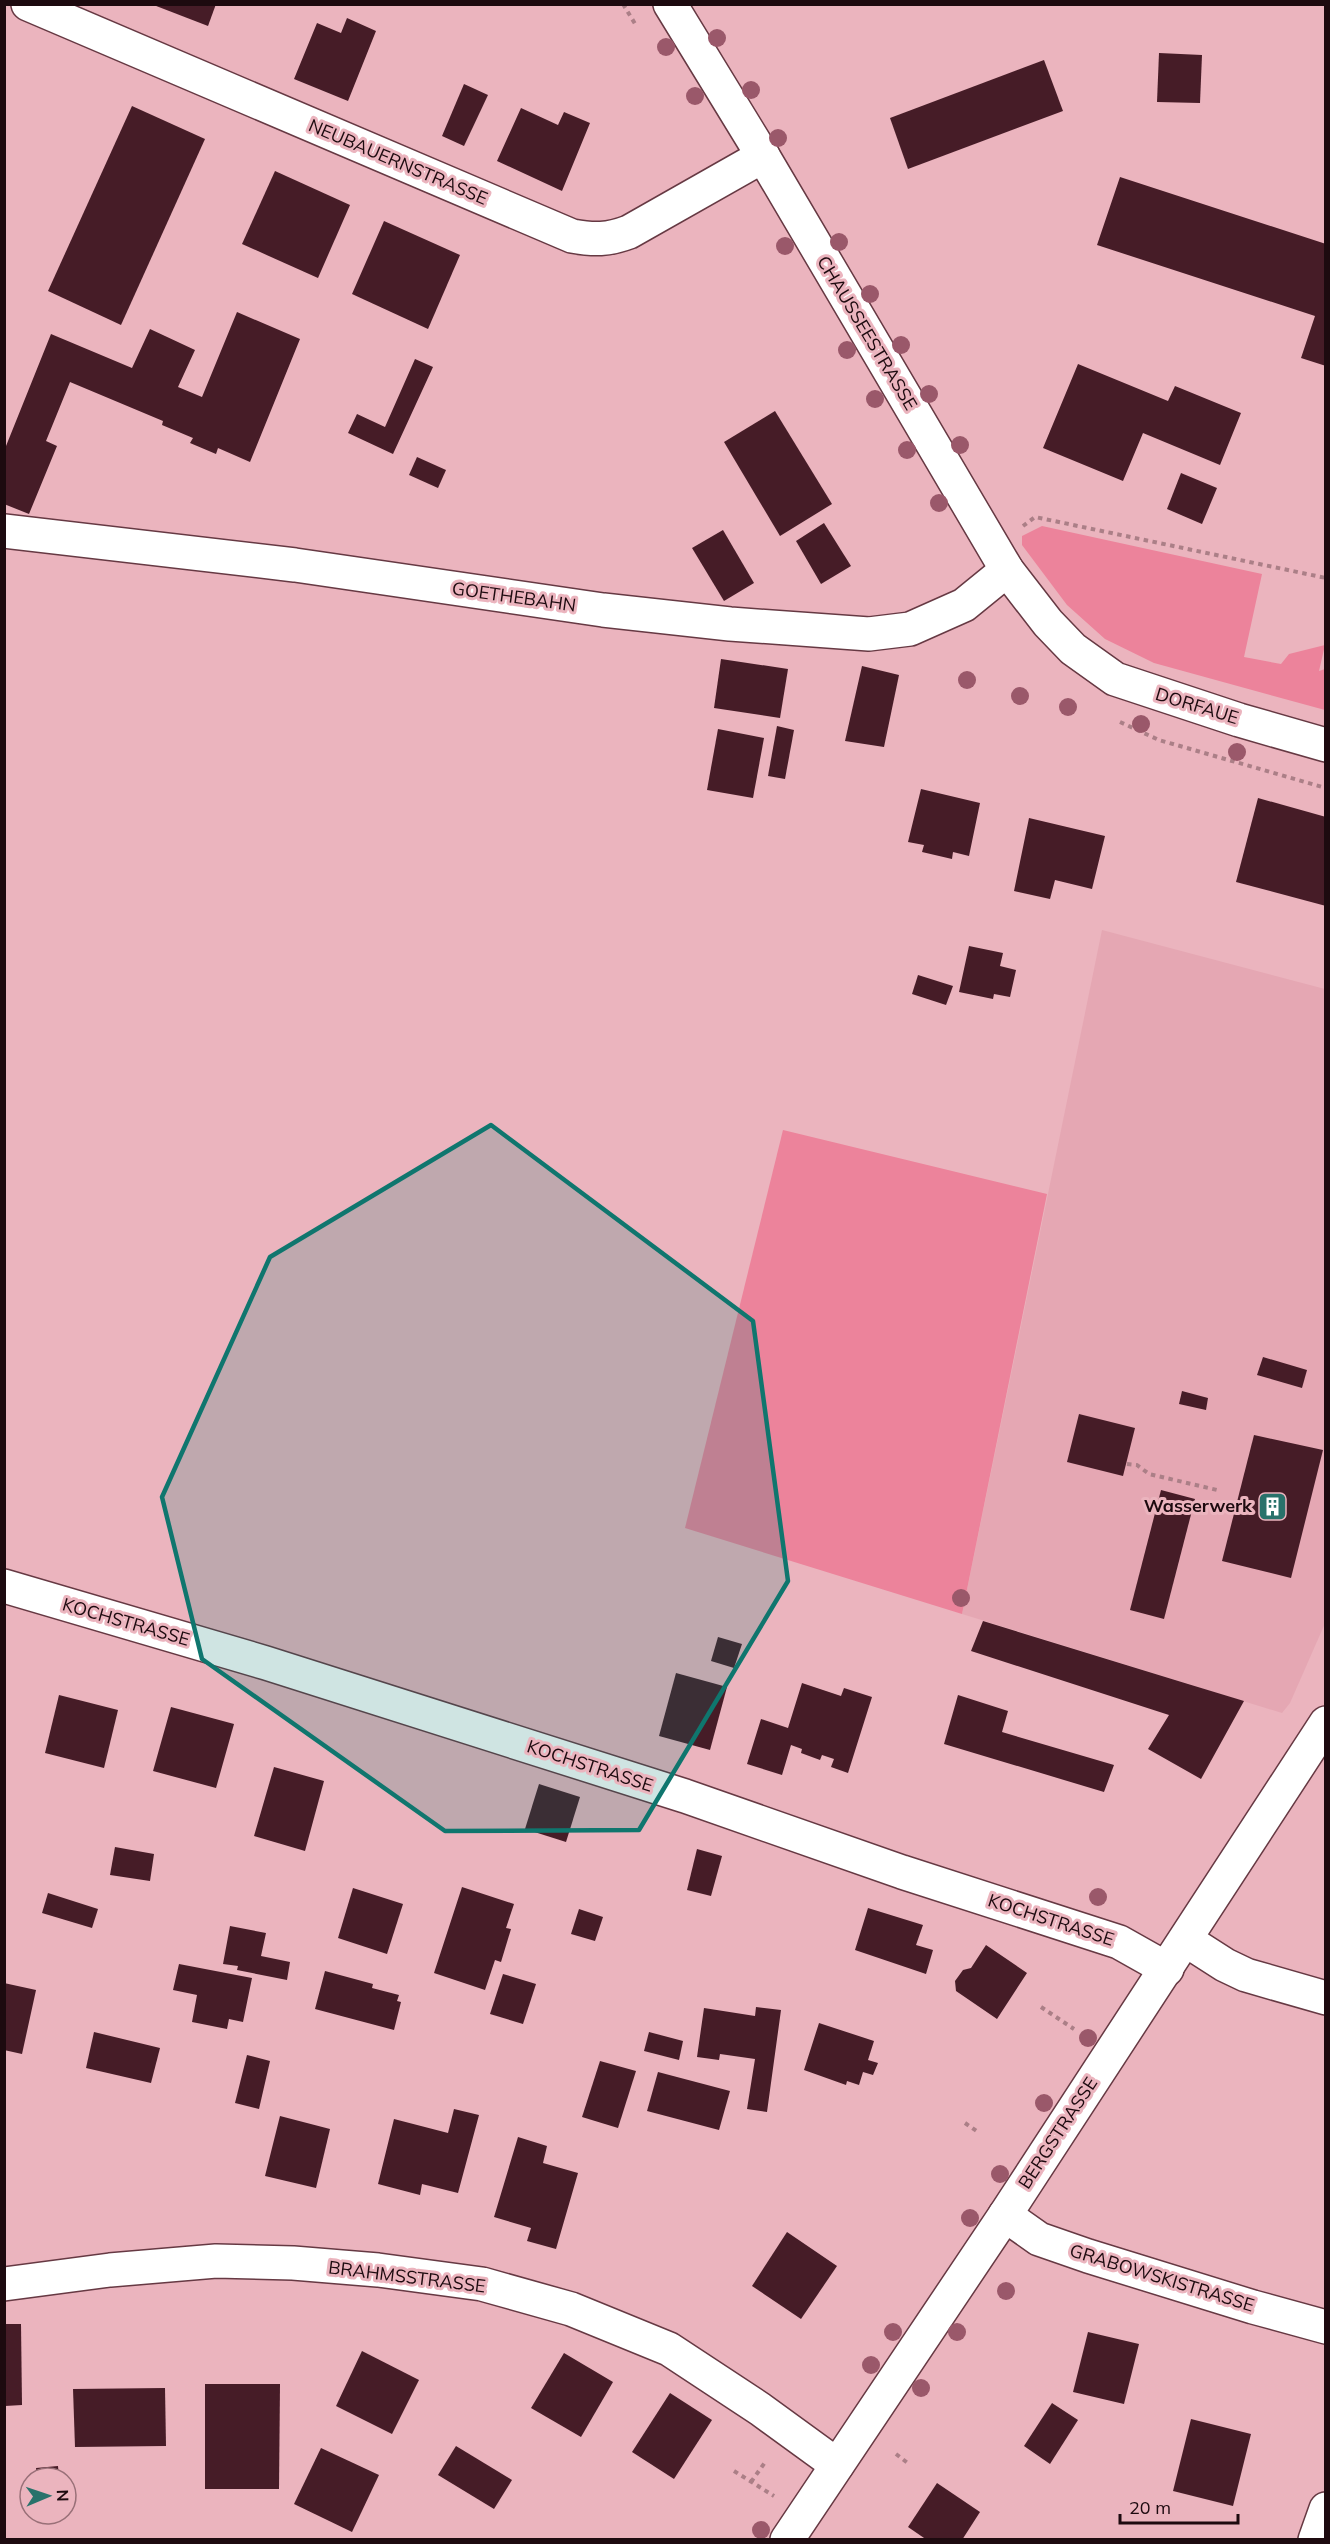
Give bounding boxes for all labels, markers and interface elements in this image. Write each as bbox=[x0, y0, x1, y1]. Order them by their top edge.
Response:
street label: NEUBAUERNSTRASSE bbox=[305, 113, 491, 210]
street label: CHAUSSEESTRASSE bbox=[812, 251, 923, 414]
street label: GOETHEBAHN bbox=[450, 576, 578, 617]
street label: DORFAUE bbox=[1153, 682, 1242, 729]
building icon: Wasserwerk bbox=[1257, 1490, 1289, 1522]
place label: Wasserwerk bbox=[1144, 1494, 1253, 1517]
street label: KOCHSTRASSE bbox=[60, 1592, 192, 1651]
street label: KOCHSTRASSE bbox=[524, 1734, 656, 1797]
street label: KOCHSTRASSE bbox=[985, 1888, 1117, 1951]
street label: BERGSTRASSE bbox=[1013, 2073, 1102, 2193]
street label: GRABOWSKISTRASSE bbox=[1067, 2238, 1257, 2317]
street label: BRAHMSSTRASSE bbox=[327, 2255, 487, 2298]
north arrow bbox=[18, 2466, 78, 2526]
scale bar bbox=[1120, 2487, 1238, 2525]
text: N bbox=[53, 2489, 73, 2502]
text: 20 m bbox=[1129, 2496, 1171, 2519]

